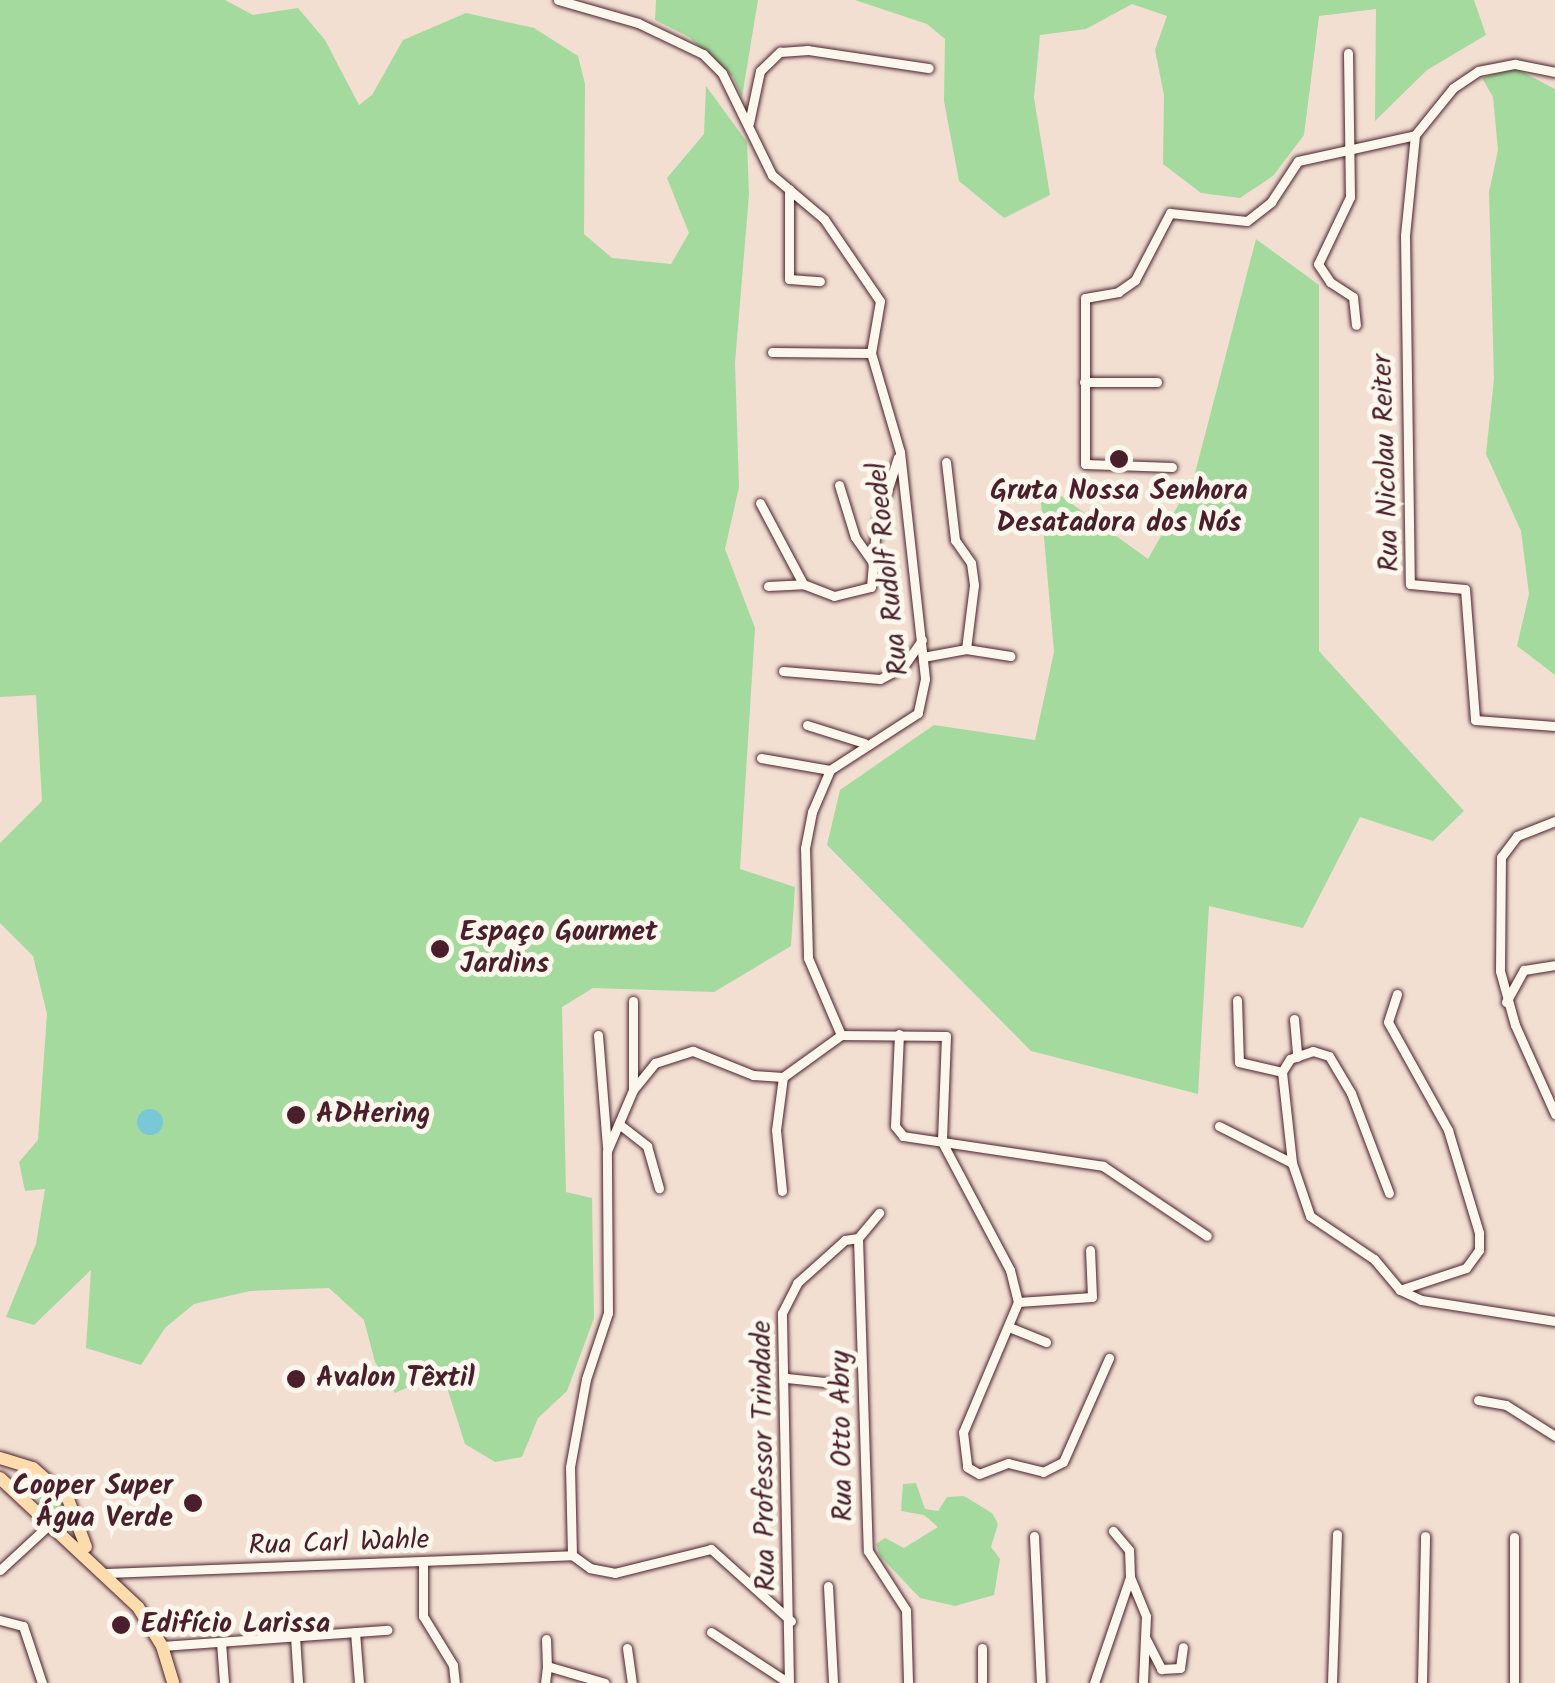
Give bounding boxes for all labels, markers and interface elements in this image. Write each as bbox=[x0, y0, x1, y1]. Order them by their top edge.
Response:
street label: Rua Nicolau Reiter bbox=[1366, 354, 1408, 572]
marker: Gruta Nossa Senhora Desatadora dos Nós bbox=[1108, 448, 1130, 470]
street label: Rua Rudolf Roedel bbox=[861, 461, 917, 677]
place label: Gruta Nossa Senhora Desatadora dos Nós bbox=[990, 475, 1248, 541]
place label: Espaço Gourmet Jardins bbox=[460, 916, 658, 982]
marker: Espaço Gourmet Jardins bbox=[429, 938, 451, 960]
place label: ADHering bbox=[316, 1098, 431, 1132]
marker: ADHering bbox=[285, 1104, 307, 1126]
street label: Rua Professor Trindade bbox=[746, 1320, 784, 1592]
street label: Rua Otto Abry bbox=[825, 1350, 861, 1522]
place label: Avalon Têxtil bbox=[316, 1362, 475, 1396]
marker: Avalon Têxtil bbox=[285, 1368, 307, 1390]
place label: Cooper Super Água Verde bbox=[13, 1470, 173, 1536]
marker: Cooper Super Água Verde bbox=[182, 1492, 204, 1514]
street label: Rua Carl Wahle bbox=[248, 1524, 430, 1564]
place label: Edifício Larissa bbox=[141, 1608, 330, 1642]
marker: Edifício Larissa bbox=[110, 1614, 132, 1636]

